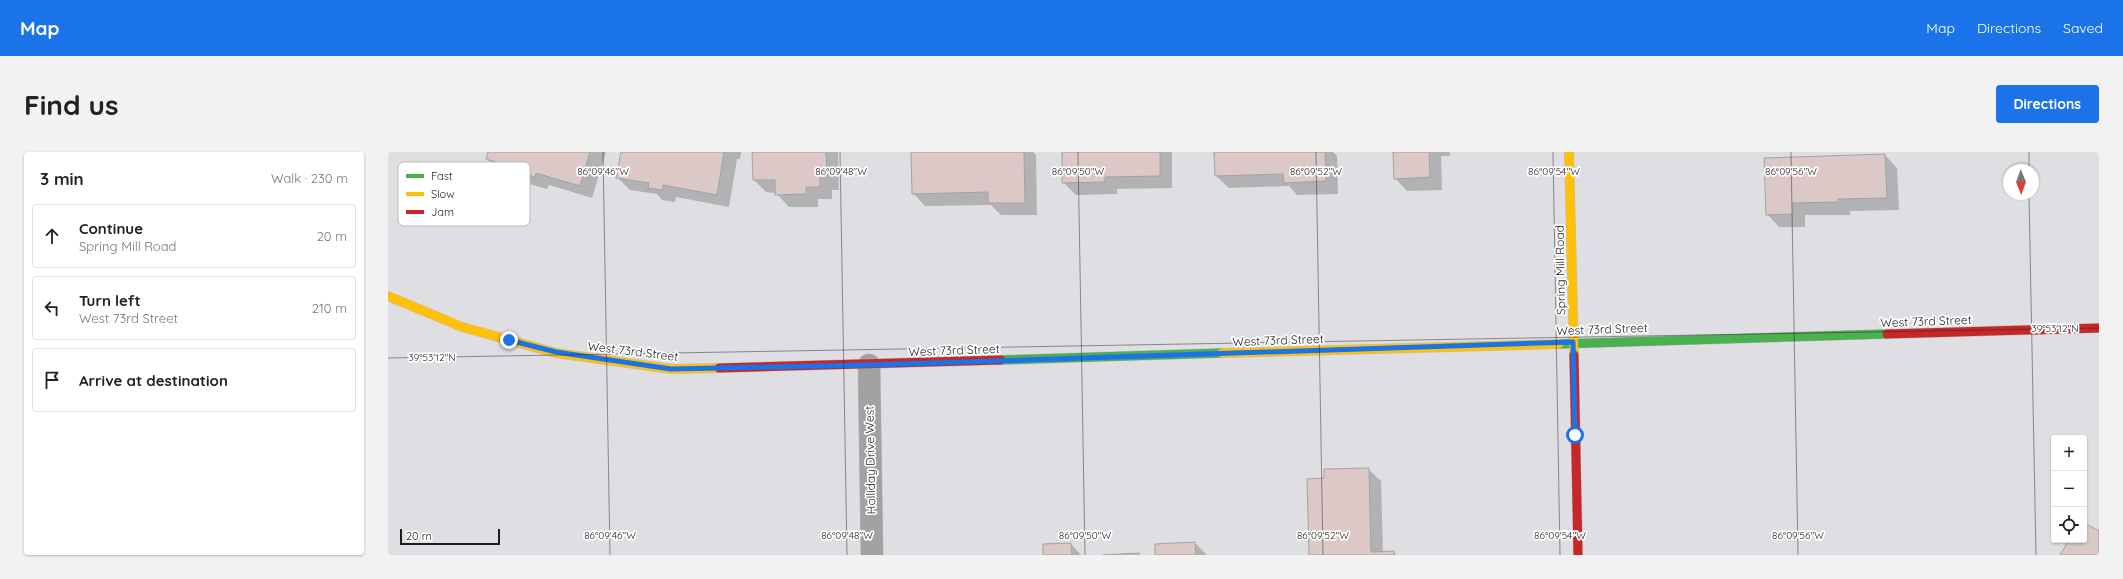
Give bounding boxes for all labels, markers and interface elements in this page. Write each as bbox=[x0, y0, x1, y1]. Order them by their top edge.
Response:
text: Map bbox=[20, 16, 59, 40]
text: Map bbox=[1926, 19, 1955, 37]
text: Directions bbox=[1977, 19, 2041, 37]
text: Saved bbox=[2063, 19, 2103, 37]
button: Directions bbox=[1996, 85, 2099, 123]
text: Find us bbox=[24, 87, 118, 122]
legend bbox=[398, 162, 530, 226]
north arrow bbox=[2003, 164, 2039, 200]
text: 86°09'46"W bbox=[577, 165, 629, 178]
text: 86°09'48"W bbox=[815, 165, 867, 178]
text: 86°09'50"W bbox=[1052, 165, 1105, 178]
text: 86°09'52"W bbox=[1290, 165, 1342, 178]
text: 86°09'54"W bbox=[1528, 165, 1580, 178]
text: 86°09'56"W bbox=[1765, 165, 1817, 178]
text: 3 min bbox=[40, 168, 84, 189]
text: Fast bbox=[431, 169, 453, 183]
text: Walk · 230 m bbox=[271, 170, 348, 186]
text: Slow bbox=[431, 187, 455, 201]
text: Jam bbox=[431, 205, 454, 219]
text: Continue bbox=[79, 219, 143, 238]
icon: ahead bbox=[41, 225, 63, 247]
street label: Spring Mill Road bbox=[1552, 225, 1568, 315]
text: 20 m bbox=[317, 228, 347, 244]
text: Spring Mill Road bbox=[79, 238, 176, 254]
text: Turn left bbox=[79, 291, 141, 310]
icon: left bbox=[41, 297, 63, 319]
text: 210 m bbox=[312, 300, 347, 316]
text: West 73rd Street bbox=[79, 310, 178, 326]
street label: West 73rd Street bbox=[1880, 312, 1972, 330]
street label: West 73rd Street bbox=[1556, 320, 1648, 338]
text: 39°53'12"N bbox=[2031, 322, 2079, 335]
route end bbox=[500, 331, 518, 349]
street label: West 73rd Street bbox=[1232, 331, 1324, 349]
street label: West 73rd Street bbox=[587, 338, 679, 364]
street label: West 73rd Street bbox=[908, 341, 1000, 359]
text: 39°53'12"N bbox=[408, 351, 456, 364]
icon: arrive bbox=[41, 369, 63, 391]
text: Arrive at destination bbox=[79, 371, 228, 390]
street label: Holliday Drive West bbox=[862, 406, 878, 514]
route start bbox=[1566, 426, 1584, 444]
map controls bbox=[2051, 435, 2087, 543]
button: + bbox=[2051, 435, 2087, 471]
button: − bbox=[2051, 471, 2087, 507]
button: locate bbox=[2051, 507, 2087, 543]
scale bar bbox=[400, 527, 500, 546]
text: 20 m bbox=[406, 529, 432, 543]
text: 86°09'46"W bbox=[584, 529, 636, 542]
text: 86°09'48"W bbox=[821, 529, 873, 542]
text: 86°09'50"W bbox=[1059, 529, 1112, 542]
text: 86°09'52"W bbox=[1297, 529, 1349, 542]
text: 86°09'54"W bbox=[1534, 529, 1586, 542]
text: 86°09'56"W bbox=[1772, 529, 1824, 542]

